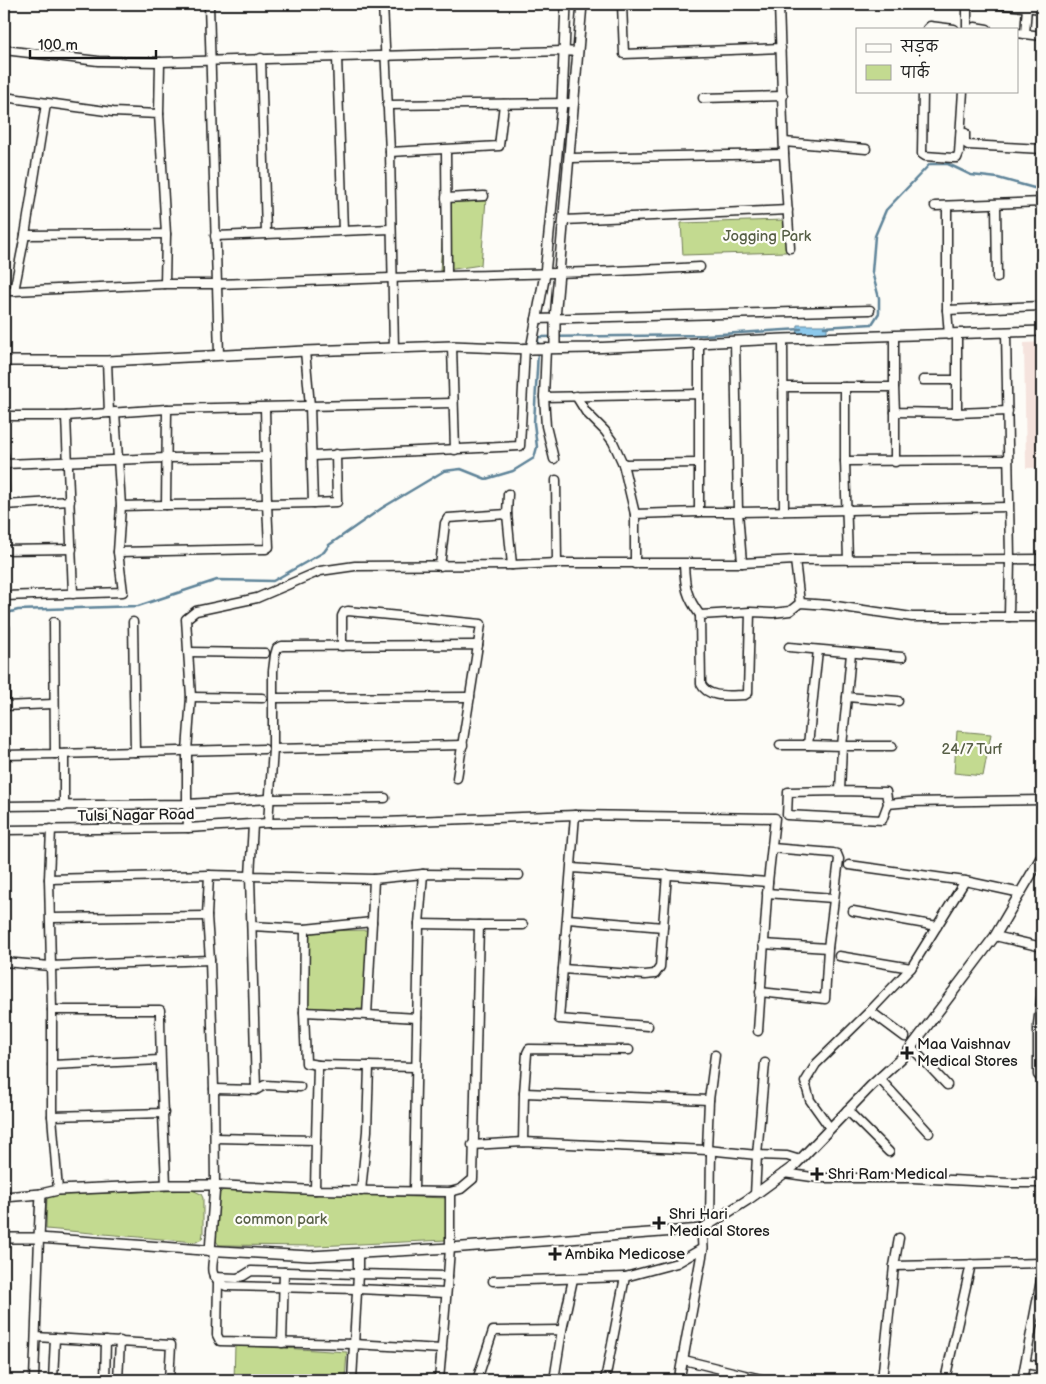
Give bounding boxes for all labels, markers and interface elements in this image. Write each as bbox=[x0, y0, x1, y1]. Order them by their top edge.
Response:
scale bar bbox=[30, 28, 156, 60]
legend bbox=[856, 28, 1018, 92]
text: 100 m bbox=[38, 36, 78, 55]
text: सड़क bbox=[900, 38, 939, 57]
text: पार्क bbox=[900, 61, 931, 83]
park label: Jogging Park bbox=[723, 227, 812, 246]
park label: 24/7 Turf bbox=[942, 740, 1003, 759]
street label: Tulsi Nagar Road bbox=[77, 805, 195, 826]
place label: Maa Vaishnav Medical Stores bbox=[917, 1035, 1018, 1071]
marker: Maa Vaishnav Medical Stores bbox=[901, 1047, 913, 1059]
place label: Shri Ram Medical bbox=[828, 1165, 948, 1184]
marker: Shri Ram Medical bbox=[810, 1167, 824, 1181]
place label: Shri Hari Medical Stores bbox=[669, 1205, 770, 1241]
park label: common park bbox=[235, 1210, 328, 1229]
marker: Shri Hari Medical Stores bbox=[653, 1217, 665, 1229]
place label: Ambika Medicose bbox=[565, 1245, 685, 1264]
marker: Ambika Medicose bbox=[549, 1248, 561, 1260]

